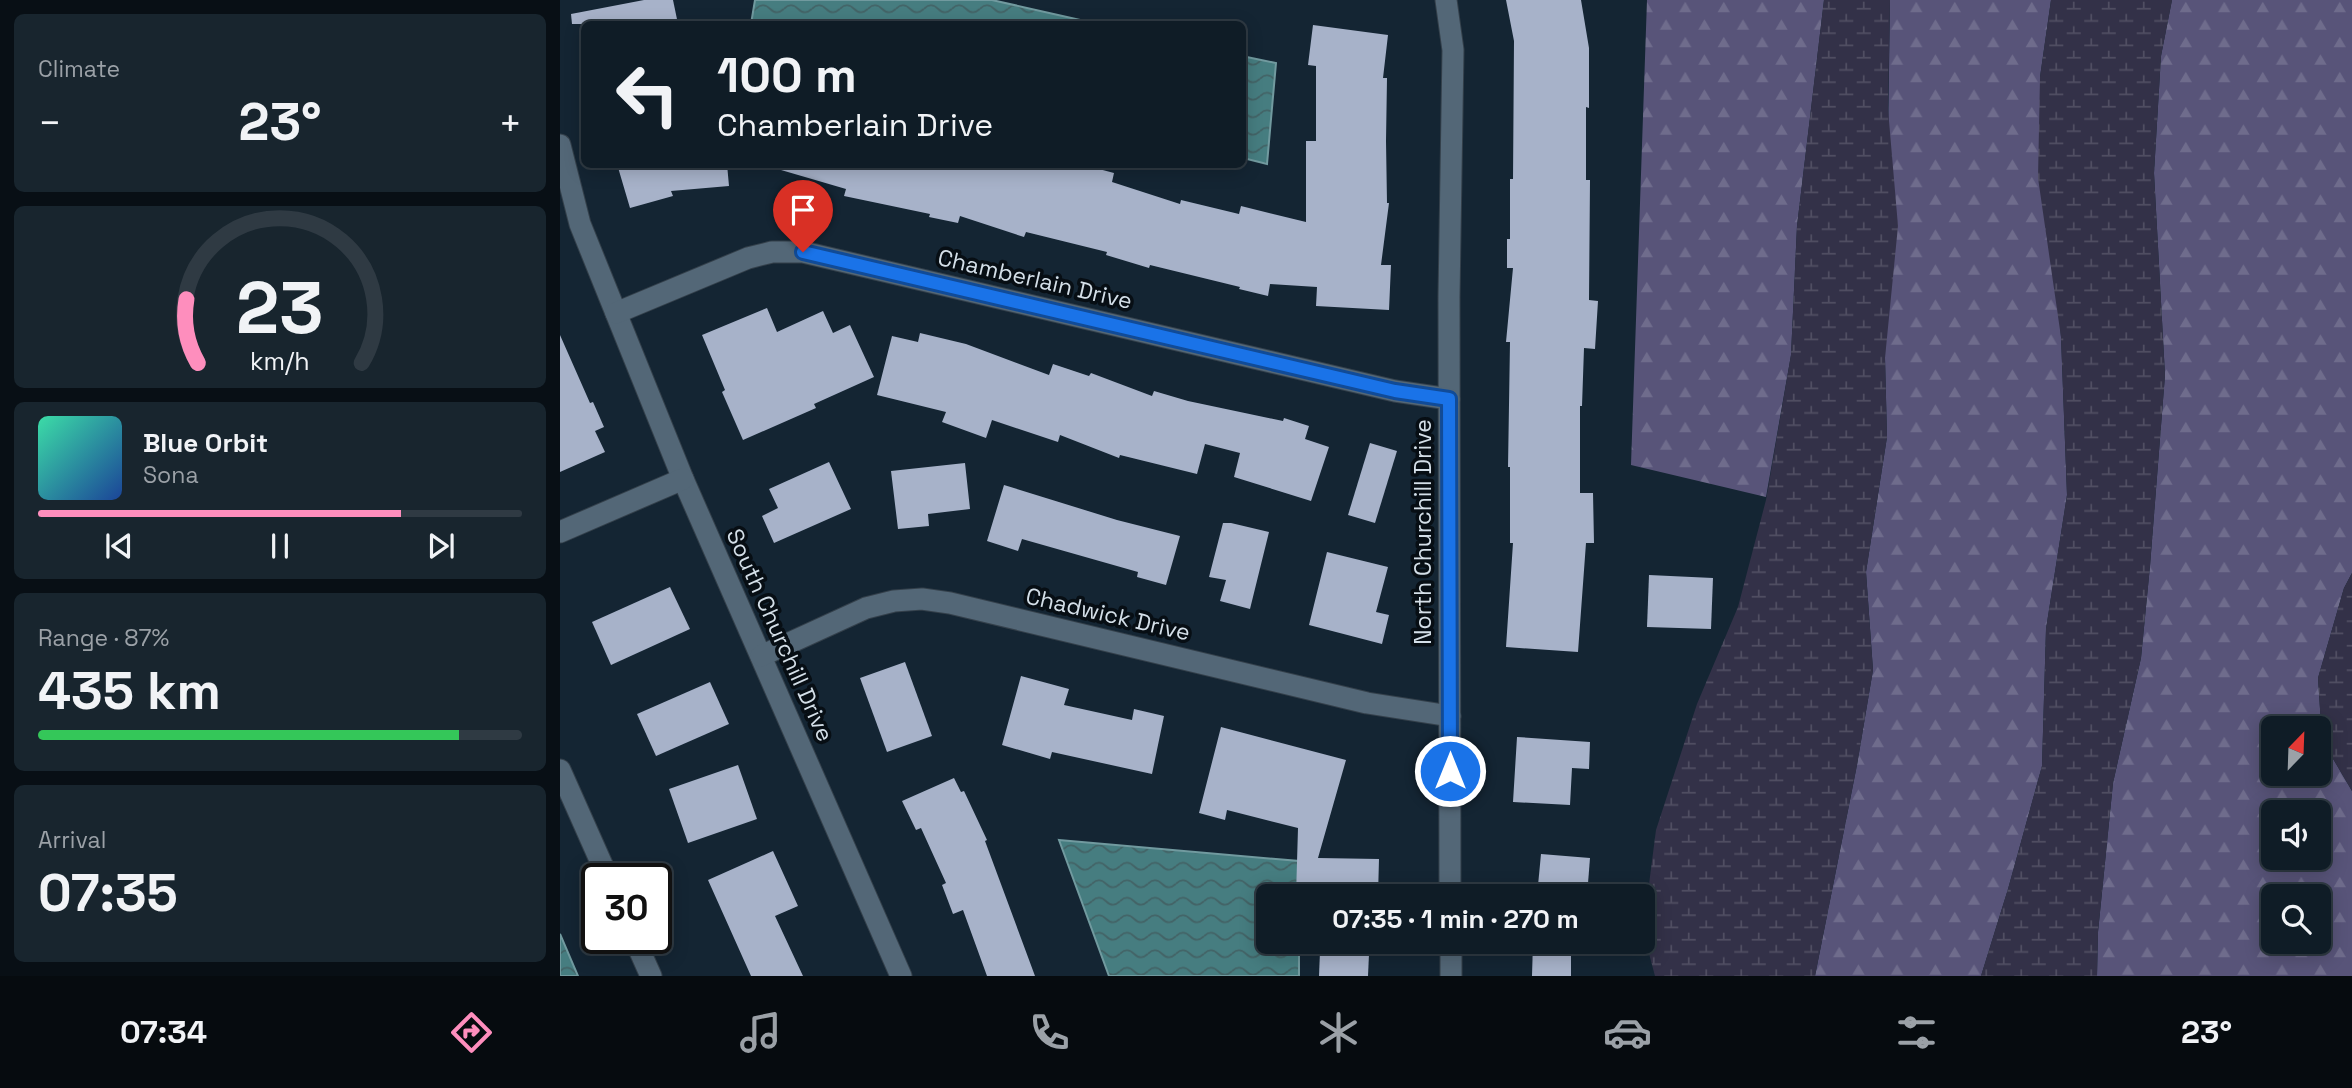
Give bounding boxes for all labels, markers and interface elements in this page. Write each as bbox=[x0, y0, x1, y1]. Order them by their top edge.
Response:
text: 100 m bbox=[717, 44, 857, 106]
icon: left bbox=[602, 49, 693, 140]
text: Climate bbox=[38, 54, 120, 84]
text: 23° bbox=[239, 89, 322, 155]
text: − bbox=[38, 99, 62, 147]
text: + bbox=[498, 99, 522, 147]
text: Chamberlain Drive bbox=[717, 105, 993, 145]
pin bbox=[773, 180, 833, 252]
icon: arrive bbox=[784, 191, 822, 229]
street label: Chamberlain Drive bbox=[935, 242, 1135, 316]
text: 23 bbox=[236, 261, 324, 354]
text: km/h bbox=[250, 344, 310, 376]
street label: North Churchill Drive bbox=[1408, 419, 1438, 645]
text: Blue Orbit bbox=[143, 426, 268, 460]
text: Sona bbox=[143, 460, 199, 490]
street label: South Churchill Drive bbox=[720, 524, 840, 746]
icon: previous bbox=[100, 527, 138, 565]
icon: pause bbox=[261, 527, 299, 565]
icon: next bbox=[422, 527, 460, 565]
street label: Chadwick Drive bbox=[1023, 581, 1193, 647]
text: Range · 87% bbox=[38, 623, 169, 653]
text: 435 km bbox=[38, 658, 221, 724]
north arrow bbox=[2261, 716, 2331, 786]
map controls bbox=[2261, 716, 2331, 954]
position arrow bbox=[1413, 734, 1487, 808]
button: sound bbox=[2261, 800, 2331, 870]
text: Arrival bbox=[38, 825, 106, 855]
text: 07:35 bbox=[38, 860, 178, 926]
speed limit sign: 30 bbox=[581, 863, 672, 954]
button: search bbox=[2261, 884, 2331, 954]
text: 07:35 · 1 min · 270 m bbox=[1332, 902, 1579, 936]
icon: directions bbox=[447, 1008, 496, 1057]
icon: music bbox=[736, 1008, 785, 1057]
icon: phone bbox=[1025, 1008, 1074, 1057]
icon: climate bbox=[1314, 1008, 1363, 1057]
icon: car bbox=[1603, 1008, 1652, 1057]
icon: filters bbox=[1892, 1008, 1941, 1057]
text: 07:34 bbox=[120, 1012, 207, 1052]
text: 23° bbox=[2181, 1012, 2232, 1052]

